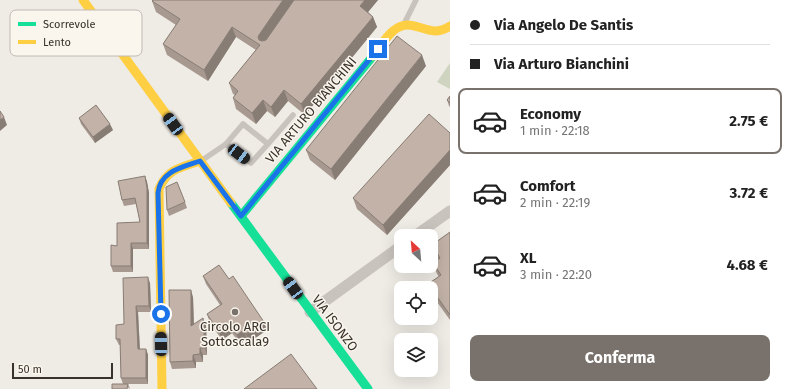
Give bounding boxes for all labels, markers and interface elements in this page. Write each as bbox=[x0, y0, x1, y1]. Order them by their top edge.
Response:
legend bbox=[10, 10, 142, 56]
text: Via Angelo De Santis bbox=[494, 16, 633, 34]
text: Scorrevole bbox=[43, 18, 96, 31]
text: Lento bbox=[43, 36, 71, 49]
route end bbox=[369, 40, 387, 58]
street label: VIA ARTURO BIANCHINI bbox=[262, 54, 360, 166]
text: Via Arturo Bianchini bbox=[494, 55, 629, 73]
icon: car bbox=[472, 103, 508, 139]
text: Economy bbox=[520, 105, 581, 123]
car bbox=[161, 111, 185, 137]
text: 2.75 € bbox=[729, 112, 768, 130]
text: 1 min · 22:18 bbox=[520, 123, 590, 138]
car bbox=[226, 142, 252, 166]
icon: car bbox=[472, 175, 508, 211]
text: Comfort bbox=[520, 177, 576, 195]
text: 3.72 € bbox=[730, 184, 768, 202]
text: 2 min · 22:19 bbox=[520, 195, 590, 210]
north arrow bbox=[394, 229, 438, 273]
map controls bbox=[394, 229, 438, 377]
icon: car bbox=[472, 247, 508, 283]
text: XL bbox=[520, 249, 536, 267]
text: 4.68 € bbox=[726, 256, 768, 274]
text: 3 min · 22:20 bbox=[520, 267, 592, 282]
car bbox=[281, 275, 305, 301]
button: locate bbox=[394, 281, 438, 325]
street label: VIA ISONZO bbox=[309, 292, 361, 354]
route start bbox=[152, 305, 170, 323]
marker: Circolo ARCI Sottoscala9 bbox=[230, 307, 240, 317]
place label: Circolo ARCI Sottoscala9 bbox=[200, 319, 270, 349]
car bbox=[155, 332, 167, 356]
button: layers bbox=[394, 333, 438, 377]
button: Conferma bbox=[470, 335, 770, 381]
scale bar bbox=[12, 361, 113, 380]
text: 50 m bbox=[18, 363, 42, 376]

